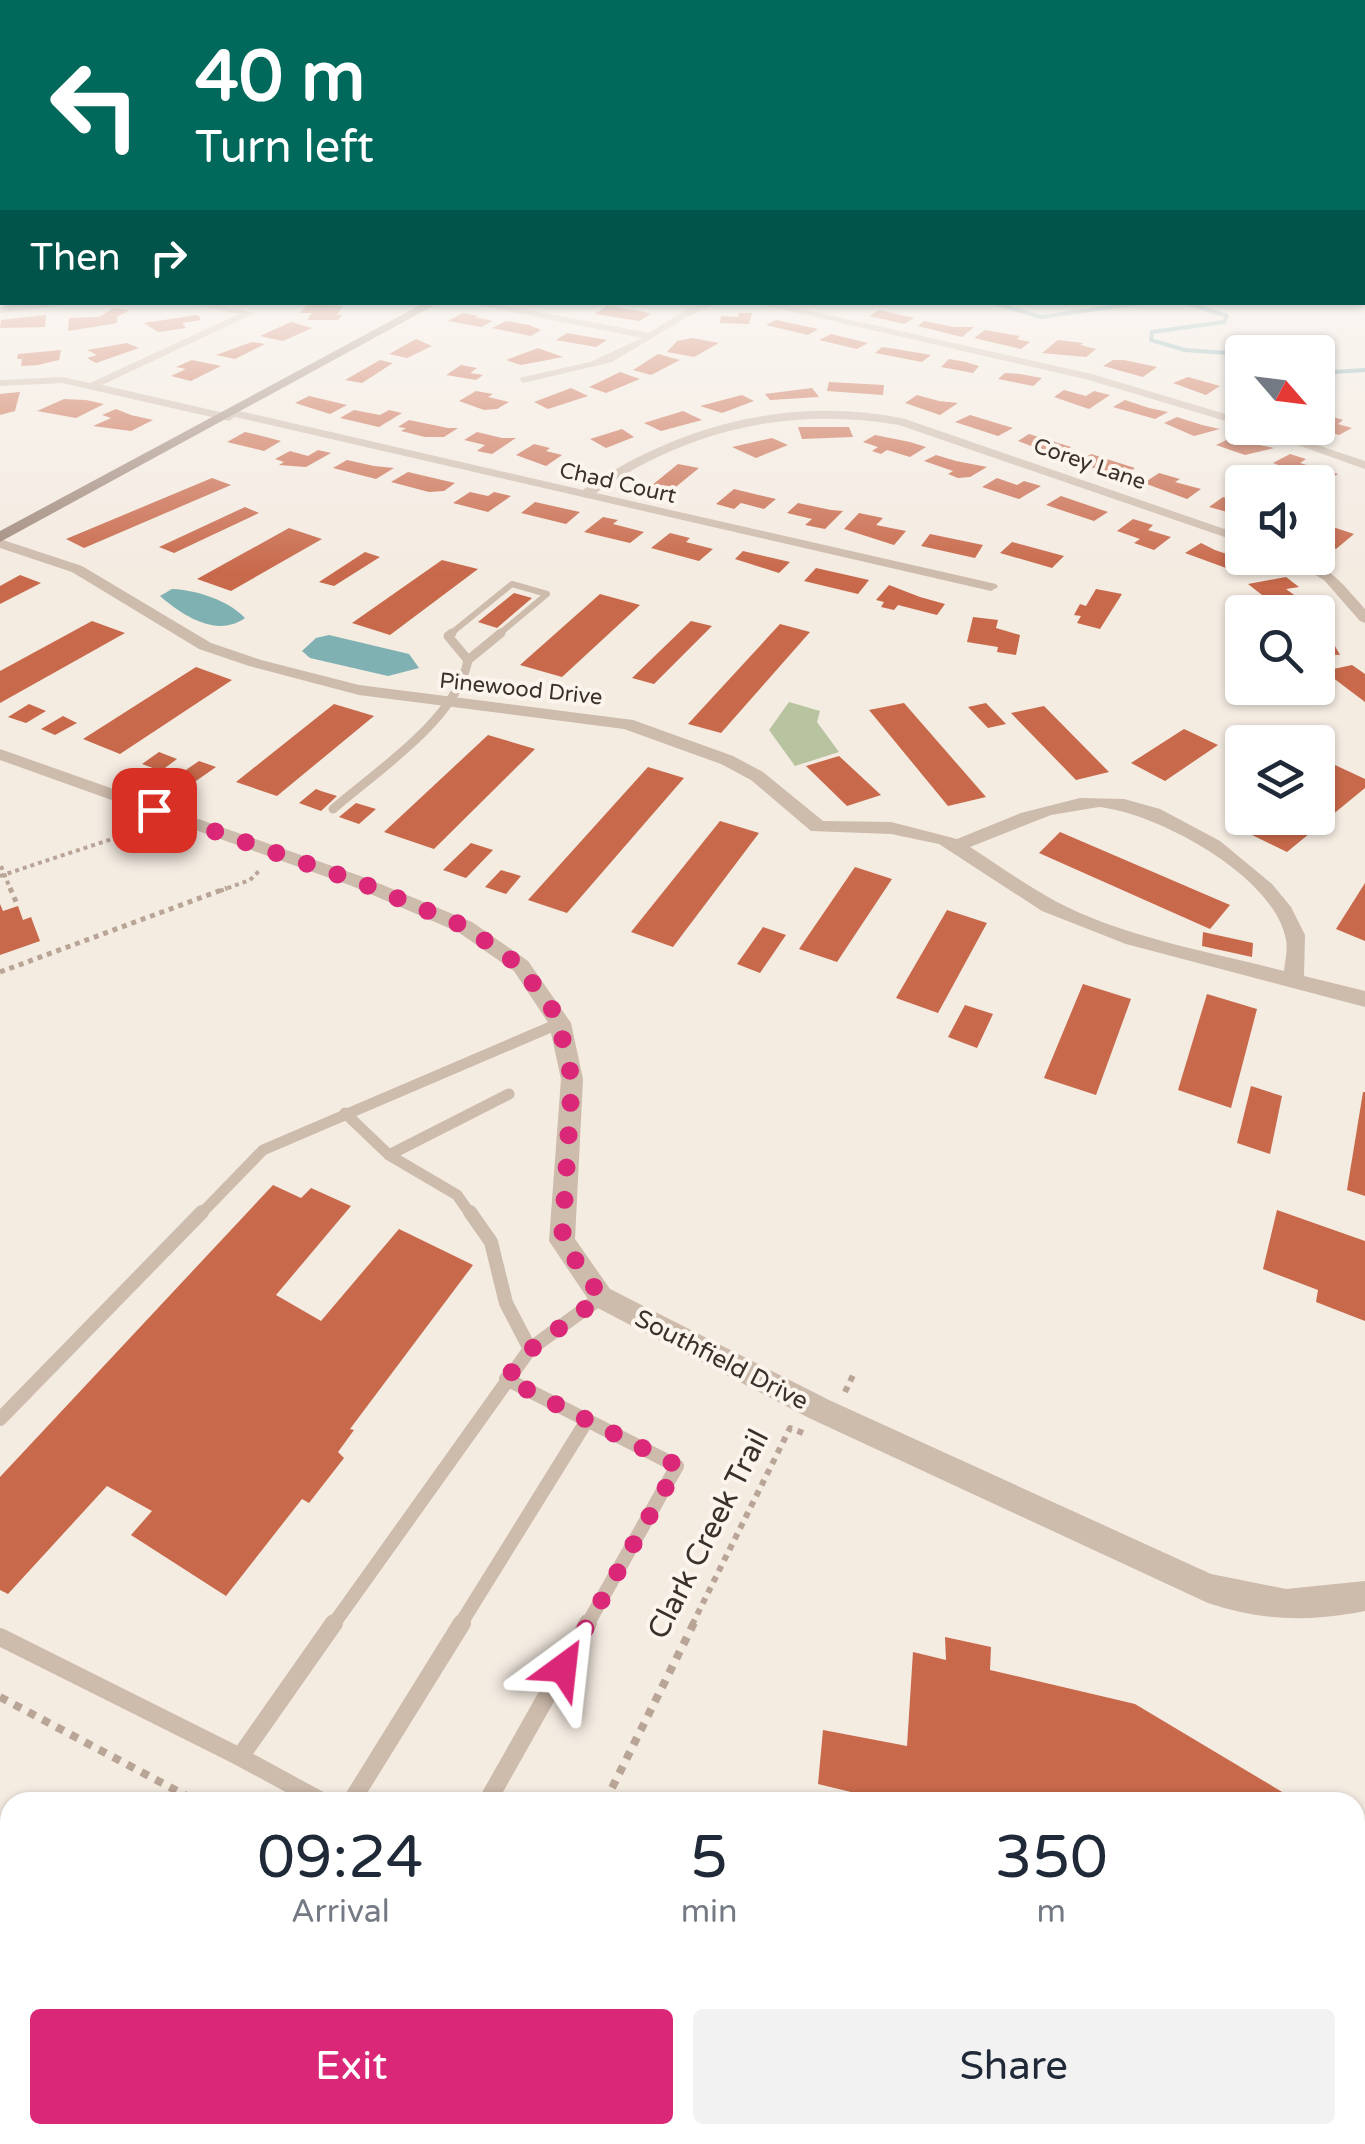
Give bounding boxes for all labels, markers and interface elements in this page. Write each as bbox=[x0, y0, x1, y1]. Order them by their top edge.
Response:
text: 40 m bbox=[195, 36, 365, 120]
icon: left bbox=[30, 40, 160, 170]
text: Turn left bbox=[195, 121, 374, 175]
icon: right bbox=[141, 230, 196, 285]
text: Then bbox=[30, 235, 121, 281]
north arrow bbox=[1225, 335, 1335, 445]
map controls bbox=[1225, 335, 1335, 835]
street label: Corey Lane bbox=[1030, 433, 1149, 495]
street label: Chad Court bbox=[557, 457, 679, 509]
button: sound bbox=[1225, 465, 1335, 575]
button: search bbox=[1225, 595, 1335, 705]
street label: Pinewood Drive bbox=[438, 668, 604, 710]
button: layers bbox=[1225, 725, 1335, 835]
pin bbox=[112, 768, 197, 853]
icon: arrive bbox=[127, 783, 182, 838]
street label: Southfield Drive bbox=[630, 1303, 813, 1416]
street label: Clark Creek Trail bbox=[640, 1423, 777, 1645]
position arrow bbox=[511, 1616, 615, 1720]
text: 09:24 bbox=[257, 1822, 424, 1894]
text: 5 bbox=[690, 1822, 728, 1894]
text: 350 bbox=[995, 1822, 1108, 1894]
text: Arrival bbox=[291, 1893, 390, 1931]
text: min bbox=[681, 1893, 738, 1931]
text: m bbox=[1037, 1893, 1066, 1931]
button: Exit bbox=[30, 2009, 673, 2124]
button: Share bbox=[693, 2009, 1335, 2124]

